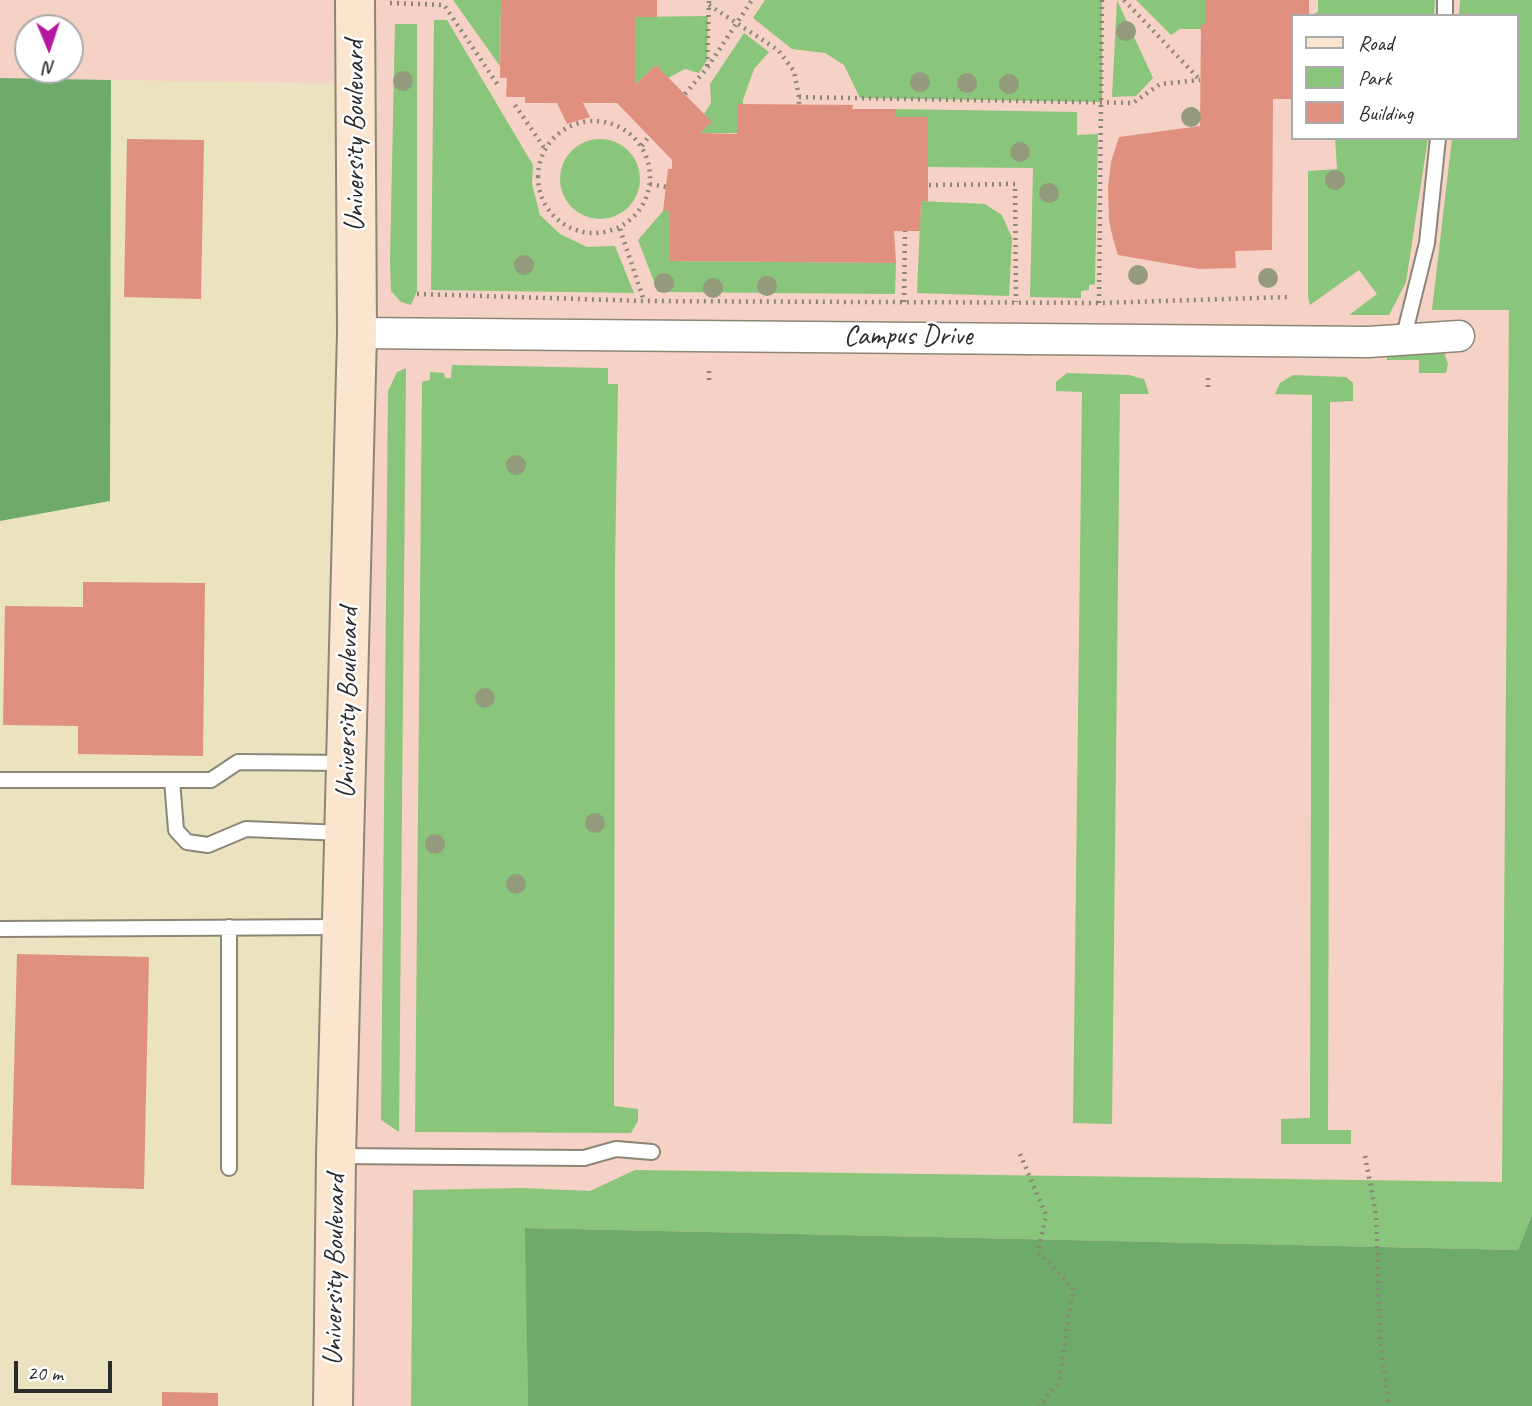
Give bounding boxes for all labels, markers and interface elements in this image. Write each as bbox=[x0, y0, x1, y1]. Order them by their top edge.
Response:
north arrow bbox=[14, 14, 84, 84]
legend bbox=[1290, 14, 1518, 140]
text: Road bbox=[1358, 30, 1393, 56]
street label: University Boulevard bbox=[339, 40, 373, 232]
text: N bbox=[43, 56, 56, 80]
text: Park bbox=[1358, 65, 1391, 91]
text: Building bbox=[1358, 100, 1413, 126]
street label: Campus Drive bbox=[844, 320, 972, 354]
street label: University Boulevard bbox=[330, 607, 366, 799]
street label: University Boulevard bbox=[317, 1174, 353, 1366]
scale bar bbox=[18, 1346, 116, 1390]
text: 20 m bbox=[27, 1360, 63, 1386]

